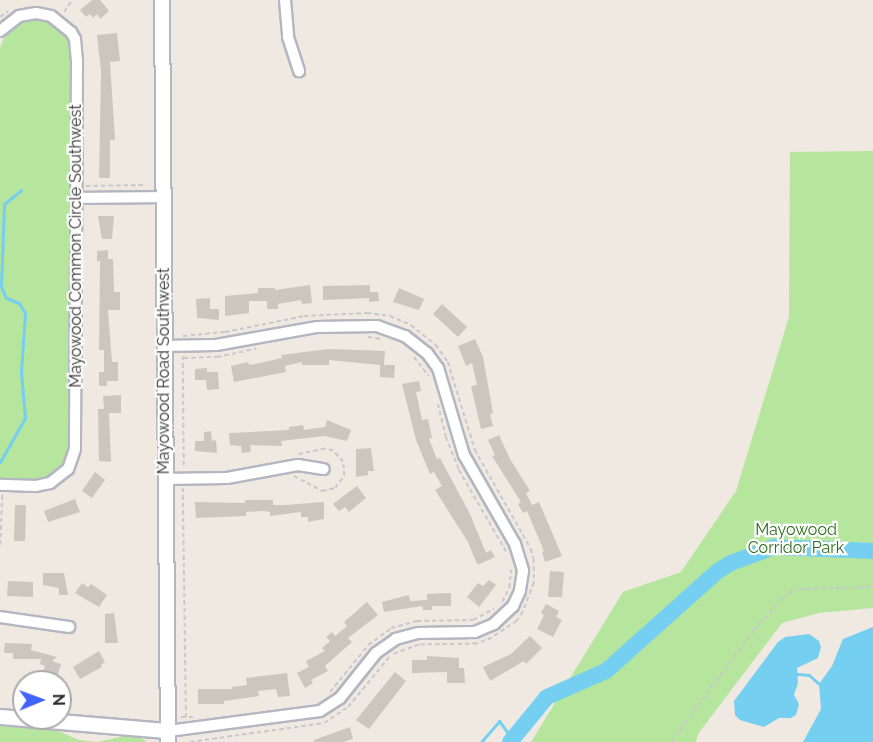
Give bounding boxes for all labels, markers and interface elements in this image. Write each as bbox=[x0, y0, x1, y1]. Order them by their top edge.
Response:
street label: Mayowood Common Circle Southwest bbox=[66, 104, 86, 388]
street label: Mayowood Road Southwest bbox=[154, 268, 174, 474]
park label: Mayowood Corridor Park bbox=[747, 520, 845, 558]
north arrow bbox=[12, 670, 72, 730]
text: N bbox=[49, 693, 68, 706]

